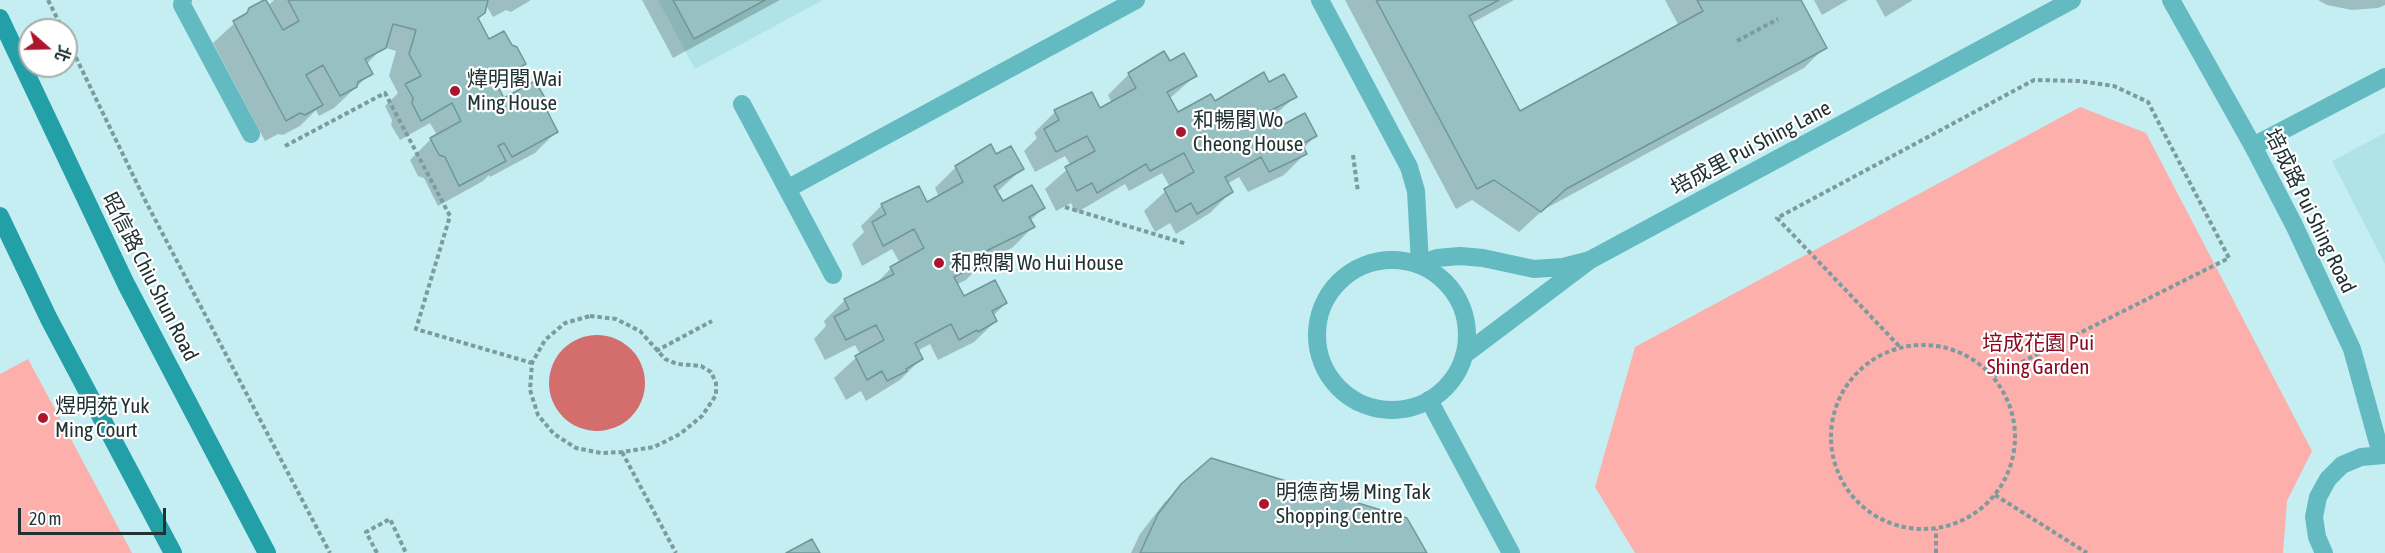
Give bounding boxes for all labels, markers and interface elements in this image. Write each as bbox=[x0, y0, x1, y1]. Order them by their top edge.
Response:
north arrow bbox=[18, 18, 78, 78]
text: 北 bbox=[52, 43, 74, 64]
place label: 煒明閣 Wai Ming House bbox=[467, 66, 562, 116]
marker: 煒明閣 Wai Ming House bbox=[448, 84, 462, 98]
street label: 培成里 Pui Shing Lane bbox=[1667, 95, 1835, 201]
place label: 和暢閣 Wo Cheong House bbox=[1193, 107, 1303, 157]
marker: 和暢閣 Wo Cheong House bbox=[1174, 125, 1188, 139]
street label: 培成路 Pui Shing Road bbox=[2259, 125, 2361, 297]
street label: 昭信路 Chiu Shun Road bbox=[97, 189, 203, 365]
place label: 和煦閣 Wo Hui House bbox=[951, 250, 1123, 276]
marker: 和煦閣 Wo Hui House bbox=[932, 256, 946, 270]
park label: 培成花園 Pui Shing Garden bbox=[1982, 330, 2094, 380]
place label: 煜明苑 Yuk Ming Court bbox=[55, 393, 150, 443]
marker: 煜明苑 Yuk Ming Court bbox=[36, 411, 50, 425]
place label: 明德商場 Ming Tak Shopping Centre bbox=[1276, 479, 1431, 529]
scale bar bbox=[21, 496, 170, 534]
marker: 明德商場 Ming Tak Shopping Centre bbox=[1257, 497, 1271, 511]
text: 20 m bbox=[29, 508, 61, 529]

